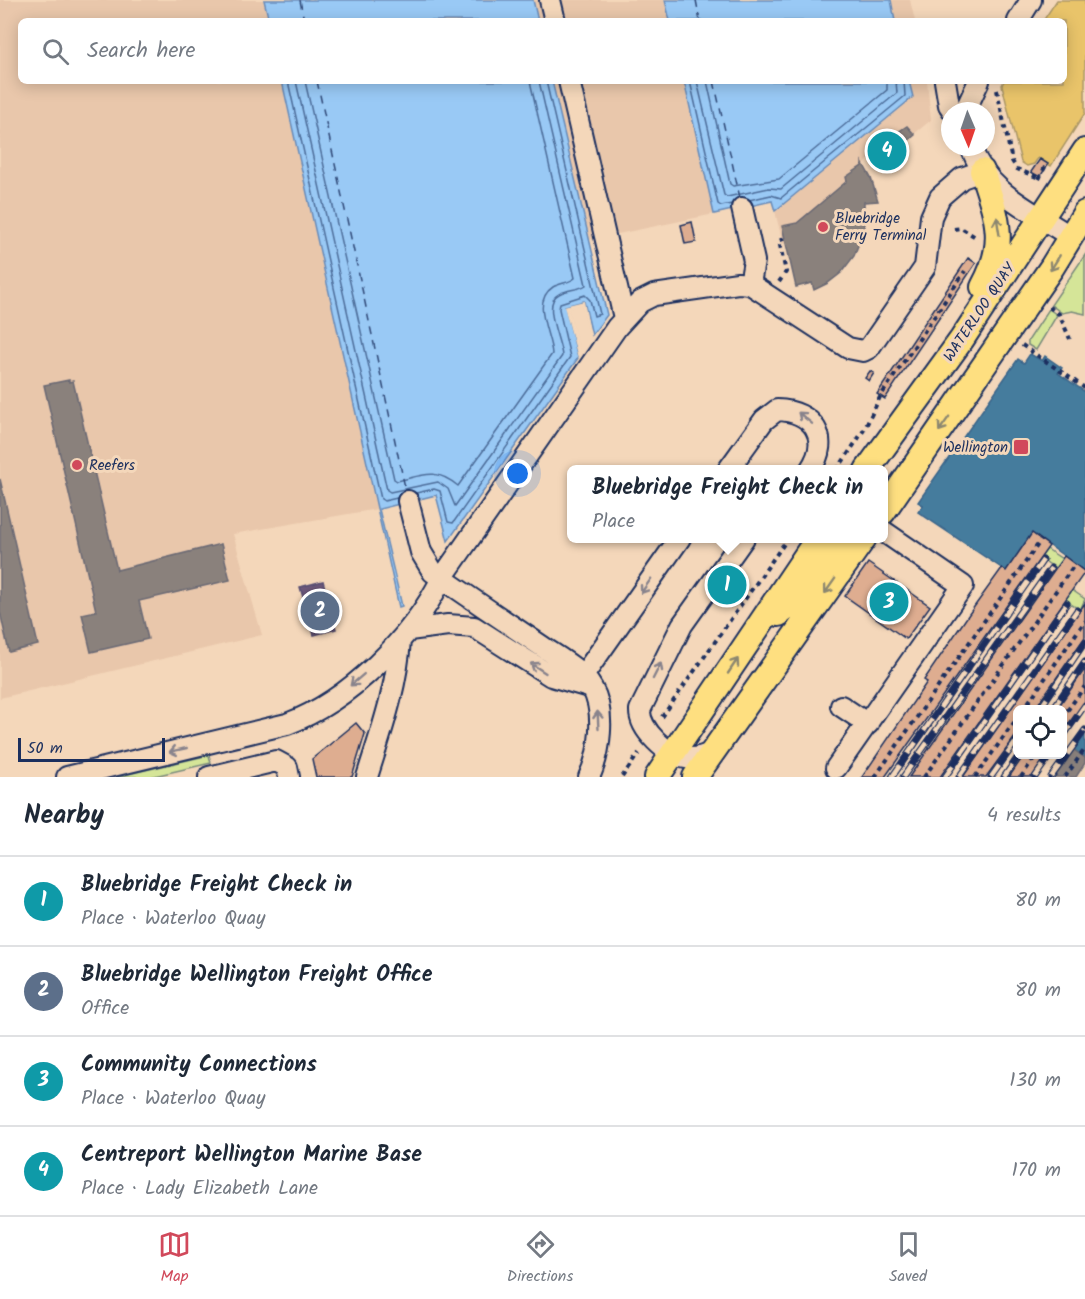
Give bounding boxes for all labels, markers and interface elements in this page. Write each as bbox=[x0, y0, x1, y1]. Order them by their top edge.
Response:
search box bbox=[18, 18, 1067, 84]
text: Search here bbox=[87, 34, 195, 69]
icon: search bbox=[39, 35, 72, 68]
north arrow bbox=[941, 102, 995, 156]
pin: 4 bbox=[868, 128, 906, 174]
place label: Bluebridge Ferry Terminal bbox=[835, 207, 927, 248]
one-way arrow bbox=[992, 216, 1003, 236]
marker: Bluebridge Ferry Terminal bbox=[816, 220, 830, 234]
one-way arrow bbox=[1048, 254, 1060, 271]
street label: WATERLOO QUAY bbox=[938, 257, 1023, 367]
one-way arrow bbox=[797, 412, 813, 425]
one-way arrow bbox=[938, 415, 950, 431]
place label: Wellington bbox=[943, 436, 1008, 460]
marker: Wellington bbox=[1012, 438, 1030, 456]
place label: Reefers bbox=[89, 454, 136, 478]
marker: Reefers bbox=[70, 458, 84, 472]
your location bbox=[503, 459, 532, 488]
popup bbox=[567, 465, 888, 543]
text: Bluebridge Freight Check in bbox=[592, 471, 863, 506]
text: Place bbox=[592, 506, 635, 538]
pin: 1 bbox=[708, 562, 746, 608]
one-way arrow bbox=[640, 578, 652, 594]
one-way arrow bbox=[824, 578, 837, 594]
pin: 3 bbox=[870, 580, 908, 624]
pin: 2 bbox=[300, 588, 340, 634]
one-way arrow bbox=[727, 659, 739, 675]
one-way arrow bbox=[530, 662, 546, 674]
one-way arrow bbox=[652, 663, 664, 681]
one-way arrow bbox=[350, 673, 365, 687]
map controls bbox=[1013, 705, 1067, 759]
button: locate bbox=[1013, 705, 1067, 759]
one-way arrow bbox=[593, 711, 604, 731]
scale bar bbox=[18, 735, 165, 762]
text: 50 m bbox=[27, 736, 63, 761]
one-way arrow bbox=[169, 745, 188, 757]
text: Nearby bbox=[24, 795, 104, 837]
text: 4 results bbox=[987, 800, 1061, 832]
text: Bluebridge Freight Check in bbox=[81, 868, 352, 903]
text: 1 bbox=[40, 885, 47, 917]
text: 80 m bbox=[1015, 885, 1061, 917]
text: Place · Waterloo Quay bbox=[81, 903, 265, 935]
text: Bluebridge Wellington Freight Office bbox=[81, 958, 432, 993]
text: 2 bbox=[38, 975, 49, 1007]
text: 80 m bbox=[1015, 975, 1061, 1007]
text: Office bbox=[81, 993, 129, 1025]
text: Community Connections bbox=[81, 1048, 317, 1083]
text: 3 bbox=[38, 1065, 49, 1097]
text: 130 m bbox=[1009, 1065, 1061, 1097]
text: Place · Waterloo Quay bbox=[81, 1083, 265, 1115]
text: Centreport Wellington Marine Base bbox=[81, 1138, 422, 1173]
text: 4 bbox=[38, 1155, 49, 1187]
text: 170 m bbox=[1012, 1155, 1061, 1187]
text: Place · Lady Elizabeth Lane bbox=[81, 1173, 318, 1205]
tab: Map bbox=[158, 1228, 191, 1289]
tab: Directions bbox=[507, 1228, 573, 1289]
tab: Saved bbox=[889, 1228, 927, 1289]

